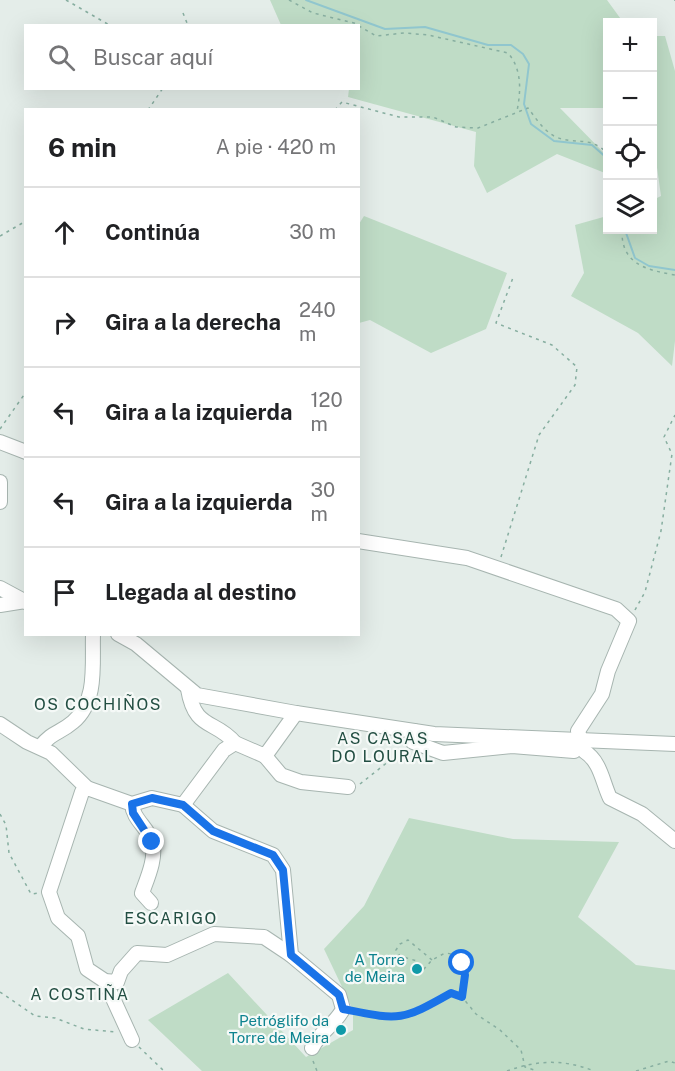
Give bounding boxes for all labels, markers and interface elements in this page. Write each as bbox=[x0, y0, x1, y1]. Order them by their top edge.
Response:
map controls bbox=[603, 18, 657, 234]
button: + bbox=[603, 18, 657, 72]
search box bbox=[24, 24, 360, 90]
icon: search bbox=[45, 41, 78, 74]
text: Buscar aquí bbox=[93, 44, 213, 70]
button: − bbox=[603, 72, 657, 126]
button: locate bbox=[603, 126, 657, 180]
text: 6 min bbox=[48, 132, 117, 163]
text: A pie · 420 m bbox=[216, 135, 336, 159]
button: layers bbox=[603, 180, 657, 234]
icon: ahead bbox=[48, 216, 81, 249]
text: Continúa bbox=[105, 219, 200, 245]
text: 30 m bbox=[289, 220, 336, 244]
text: 240 m bbox=[299, 298, 336, 346]
icon: right bbox=[48, 306, 81, 339]
text: Gira a la derecha bbox=[105, 309, 281, 335]
text: 120 m bbox=[310, 388, 343, 436]
icon: left bbox=[48, 396, 81, 429]
text: Gira a la izquierda bbox=[105, 399, 292, 425]
text: 30 m bbox=[310, 478, 335, 526]
icon: left bbox=[48, 486, 81, 519]
text: Gira a la izquierda bbox=[105, 489, 292, 515]
icon: arrive bbox=[48, 576, 81, 609]
text: Llegada al destino bbox=[105, 579, 296, 605]
district label: OS COCHIÑOS bbox=[34, 694, 162, 714]
district label: AS CASAS DO LOURAL bbox=[331, 729, 435, 766]
route end bbox=[138, 828, 164, 854]
district label: ESCARIGO bbox=[124, 909, 218, 928]
route start bbox=[448, 949, 474, 975]
place label: A Torre de Meira bbox=[345, 951, 405, 985]
marker: A Torre de Meira bbox=[410, 962, 424, 976]
district label: A COSTIÑA bbox=[30, 984, 130, 1004]
place label: Petróglifo da Torre de Meira bbox=[229, 1012, 329, 1046]
marker: Petróglifo da Torre de Meira bbox=[334, 1023, 348, 1037]

